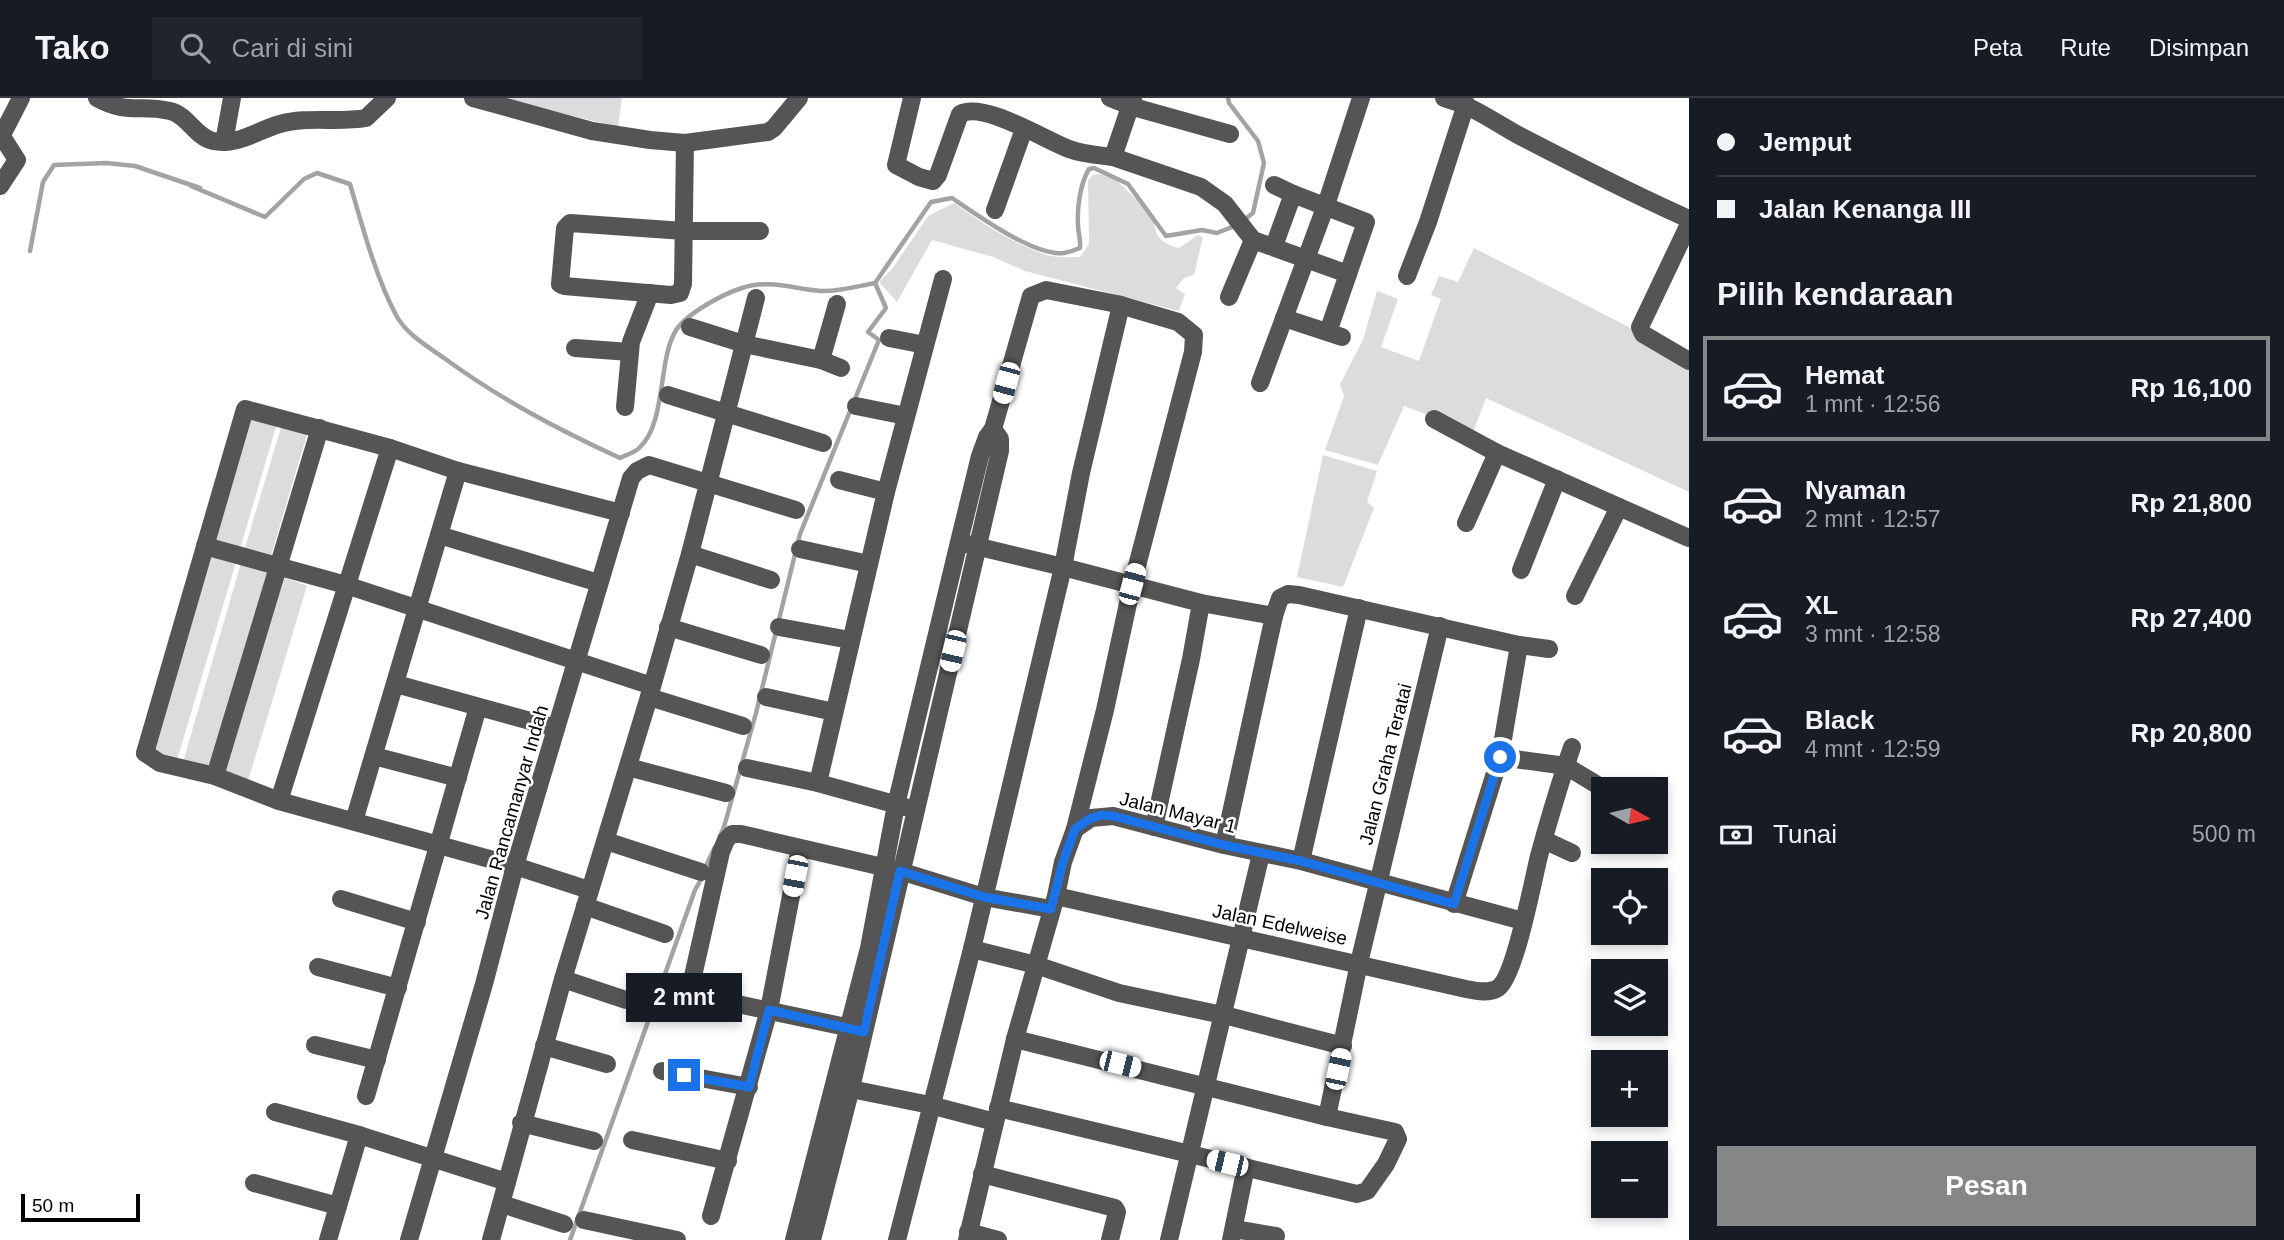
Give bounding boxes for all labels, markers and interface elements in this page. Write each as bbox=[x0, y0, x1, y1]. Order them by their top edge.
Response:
search box bbox=[152, 17, 642, 80]
text: Tako bbox=[35, 29, 110, 66]
icon: search bbox=[176, 29, 214, 67]
text: Cari di sini bbox=[232, 33, 353, 63]
text: Peta bbox=[1973, 34, 2022, 61]
text: Rute bbox=[2060, 34, 2111, 61]
text: Disimpan bbox=[2149, 34, 2249, 61]
text: Jemput bbox=[1759, 127, 1851, 157]
text: Jalan Kenanga III bbox=[1759, 194, 1971, 224]
text: Pilih kendaraan bbox=[1717, 276, 1954, 312]
icon: car bbox=[1721, 357, 1784, 420]
car bbox=[991, 360, 1022, 406]
text: Hemat bbox=[1805, 360, 1884, 390]
text: Rp 16,100 bbox=[2131, 373, 2252, 403]
text: 1 mnt · 12:56 bbox=[1805, 391, 1941, 417]
icon: car bbox=[1721, 472, 1784, 535]
text: Nyaman bbox=[1805, 475, 1906, 505]
text: Rp 21,800 bbox=[2131, 488, 2252, 518]
text: 2 mnt · 12:57 bbox=[1805, 506, 1941, 532]
car bbox=[1117, 561, 1148, 607]
icon: car bbox=[1721, 587, 1784, 650]
text: XL bbox=[1805, 590, 1838, 620]
text: Rp 27,400 bbox=[2131, 603, 2252, 633]
text: 3 mnt · 12:58 bbox=[1805, 621, 1941, 647]
car bbox=[939, 628, 968, 674]
street label: Jalan Graha Teratai bbox=[1355, 681, 1416, 847]
icon: car bbox=[1721, 702, 1784, 765]
street label: Jalan Rancamanyar Indah bbox=[471, 703, 552, 922]
text: Black bbox=[1805, 705, 1874, 735]
text: Rp 20,800 bbox=[2131, 718, 2252, 748]
text: 4 mnt · 12:59 bbox=[1805, 736, 1941, 762]
route start bbox=[1484, 741, 1516, 773]
north arrow bbox=[1591, 777, 1668, 854]
map controls bbox=[1591, 777, 1668, 1218]
street label: Jalan Mayar 1 bbox=[1117, 788, 1238, 837]
icon: cash bbox=[1717, 816, 1755, 854]
text: Tunai bbox=[1773, 819, 1837, 849]
text: 500 m bbox=[2192, 821, 2256, 847]
car bbox=[781, 853, 810, 899]
button: locate bbox=[1591, 868, 1668, 945]
street label: Jalan Edelweise bbox=[1211, 900, 1349, 949]
button: layers bbox=[1591, 959, 1668, 1036]
callout: 2 mnt bbox=[626, 974, 742, 1023]
text: 2 mnt bbox=[653, 984, 715, 1010]
car bbox=[1324, 1046, 1353, 1092]
car bbox=[1098, 1049, 1143, 1079]
button: + bbox=[1591, 1050, 1668, 1127]
route end bbox=[668, 1059, 700, 1091]
button: − bbox=[1591, 1141, 1668, 1218]
button: Pesan bbox=[1717, 1146, 2256, 1226]
car bbox=[1205, 1148, 1250, 1178]
scale bar bbox=[21, 1191, 140, 1223]
text: 50 m bbox=[32, 1195, 74, 1216]

